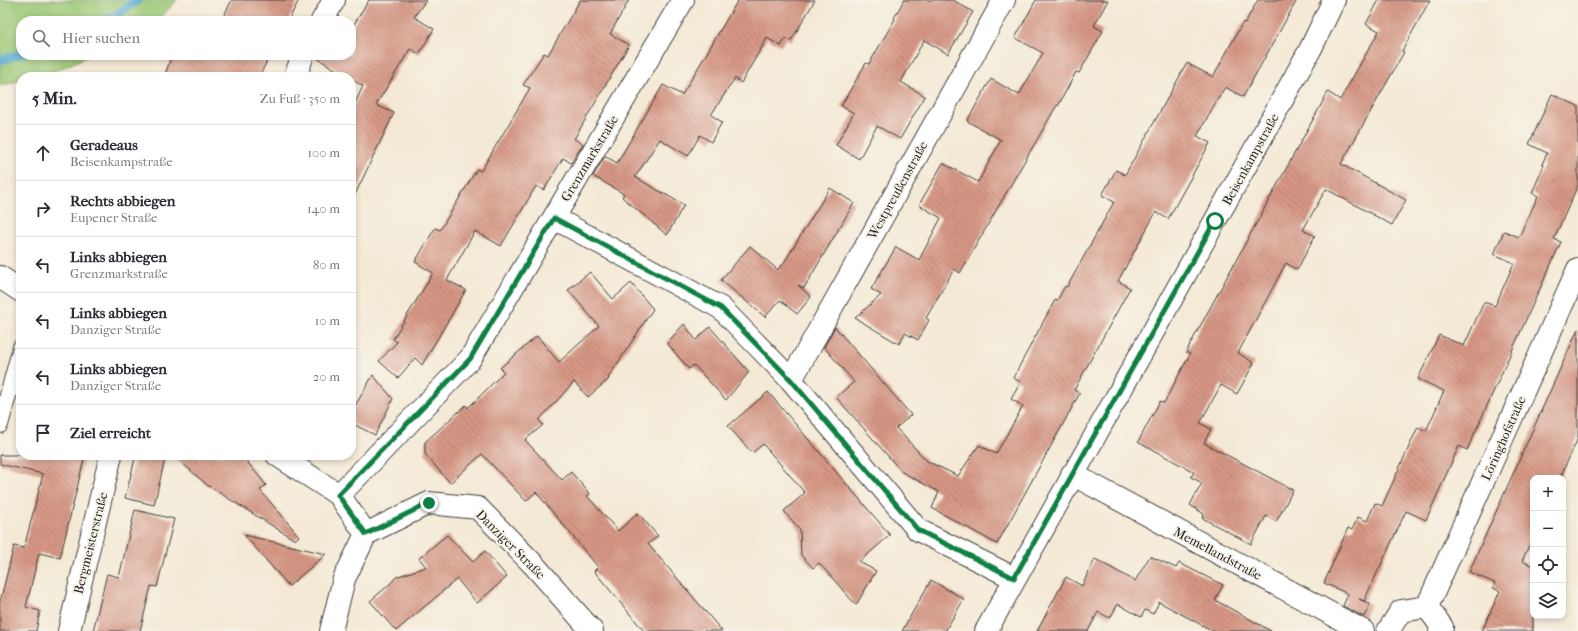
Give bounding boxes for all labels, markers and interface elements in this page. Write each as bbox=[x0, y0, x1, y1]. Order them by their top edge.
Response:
search box bbox=[16, 16, 356, 60]
icon: search bbox=[30, 27, 52, 49]
text: Hier suchen bbox=[62, 29, 140, 47]
text: 5 Min. bbox=[32, 88, 77, 108]
text: Zu Fuß · 350 m bbox=[260, 91, 340, 106]
street label: Beisenkampstraße bbox=[1219, 110, 1282, 208]
street label: Grenzmarkstraße bbox=[558, 112, 621, 204]
text: Geradeaus bbox=[70, 136, 138, 154]
street label: Westpreußenstraße bbox=[864, 138, 931, 243]
icon: ahead bbox=[32, 142, 54, 164]
text: 100 m bbox=[307, 145, 340, 160]
text: Beisenkampstraße bbox=[70, 154, 173, 169]
text: Rechts abbiegen bbox=[70, 192, 175, 210]
icon: right bbox=[32, 198, 54, 220]
text: 140 m bbox=[307, 201, 340, 216]
text: Eupener Straße bbox=[70, 210, 157, 225]
route start bbox=[1206, 212, 1224, 230]
text: Links abbiegen bbox=[70, 248, 167, 266]
icon: left bbox=[32, 254, 54, 276]
text: 80 m bbox=[313, 257, 340, 272]
text: Grenzmarkstraße bbox=[70, 266, 168, 281]
text: Links abbiegen bbox=[70, 304, 167, 322]
icon: left bbox=[32, 310, 54, 332]
text: 10 m bbox=[315, 313, 340, 328]
text: Danziger Straße bbox=[70, 322, 161, 337]
text: Links abbiegen bbox=[70, 360, 167, 378]
icon: left bbox=[32, 366, 54, 388]
text: 20 m bbox=[313, 369, 340, 384]
text: Danziger Straße bbox=[70, 378, 161, 393]
street label: Löringhofstraße bbox=[1478, 393, 1529, 483]
icon: arrive bbox=[32, 422, 54, 444]
text: Ziel erreicht bbox=[70, 424, 151, 442]
map controls bbox=[1530, 475, 1566, 619]
button: + bbox=[1530, 475, 1566, 511]
street label: Bergmeisterstraße bbox=[71, 490, 111, 596]
route end bbox=[420, 494, 438, 512]
street label: Danziger Straße bbox=[473, 507, 549, 582]
button: − bbox=[1530, 511, 1566, 547]
street label: Memellandstraße bbox=[1171, 524, 1265, 583]
button: locate bbox=[1530, 547, 1566, 583]
button: layers bbox=[1530, 583, 1566, 619]

